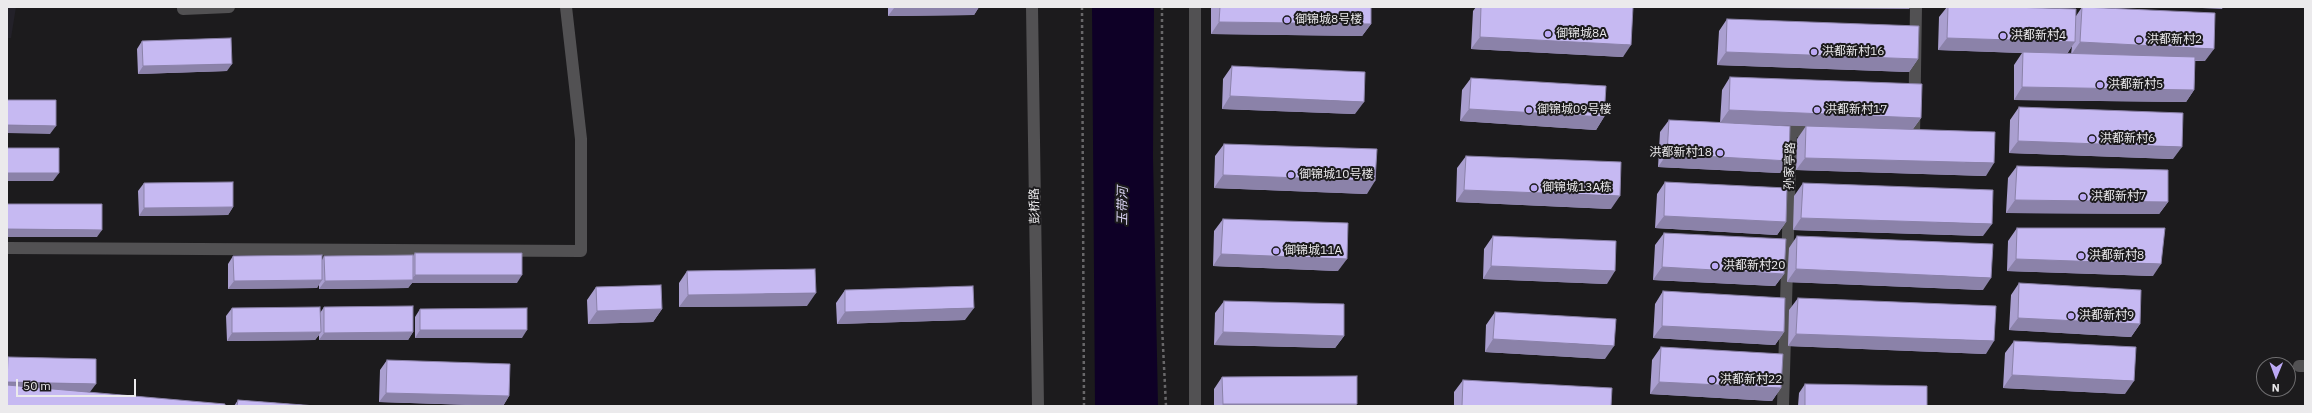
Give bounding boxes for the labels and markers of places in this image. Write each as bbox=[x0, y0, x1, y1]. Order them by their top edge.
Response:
place label: 御锦城8号楼 bbox=[1295, 13, 1362, 27]
marker: 御锦城8号楼 bbox=[1282, 15, 1292, 25]
place label: 御锦城8A bbox=[1556, 27, 1607, 41]
marker: 御锦城8A bbox=[1543, 29, 1553, 39]
place label: 洪都新村4 bbox=[2011, 29, 2066, 43]
marker: 洪都新村4 bbox=[1998, 31, 2008, 41]
place label: 洪都新村2 bbox=[2147, 33, 2202, 47]
marker: 洪都新村2 bbox=[2134, 35, 2144, 45]
place label: 洪都新村16 bbox=[1822, 45, 1884, 59]
marker: 洪都新村16 bbox=[1809, 47, 1819, 57]
place label: 洪都新村5 bbox=[2108, 78, 2163, 92]
marker: 洪都新村5 bbox=[2095, 80, 2105, 90]
place label: 御锦城09号楼 bbox=[1537, 103, 1611, 117]
place label: 洪都新村17 bbox=[1825, 103, 1887, 117]
marker: 御锦城09号楼 bbox=[1524, 105, 1534, 115]
marker: 洪都新村17 bbox=[1812, 105, 1822, 115]
place label: 洪都新村6 bbox=[2100, 132, 2155, 146]
marker: 洪都新村6 bbox=[2087, 134, 2097, 144]
place label: 洪都新村18 bbox=[1650, 146, 1712, 160]
marker: 洪都新村18 bbox=[1715, 148, 1725, 158]
place label: 御锦城10号楼 bbox=[1299, 168, 1373, 182]
marker: 御锦城10号楼 bbox=[1286, 170, 1296, 180]
place label: 御锦城13A栋 bbox=[1542, 181, 1612, 195]
marker: 御锦城13A栋 bbox=[1529, 183, 1539, 193]
place label: 洪都新村7 bbox=[2091, 190, 2146, 204]
marker: 洪都新村7 bbox=[2078, 192, 2088, 202]
place label: 御锦城11A bbox=[1284, 244, 1342, 258]
marker: 御锦城11A bbox=[1271, 246, 1281, 256]
place label: 洪都新村8 bbox=[2089, 249, 2144, 263]
marker: 洪都新村8 bbox=[2076, 251, 2086, 261]
place label: 洪都新村20 bbox=[1723, 259, 1785, 273]
marker: 洪都新村20 bbox=[1710, 261, 1720, 271]
place label: 洪都新村9 bbox=[2079, 309, 2134, 323]
marker: 洪都新村9 bbox=[2066, 311, 2076, 321]
place label: 洪都新村22 bbox=[1720, 373, 1782, 387]
marker: 洪都新村22 bbox=[1707, 375, 1717, 385]

